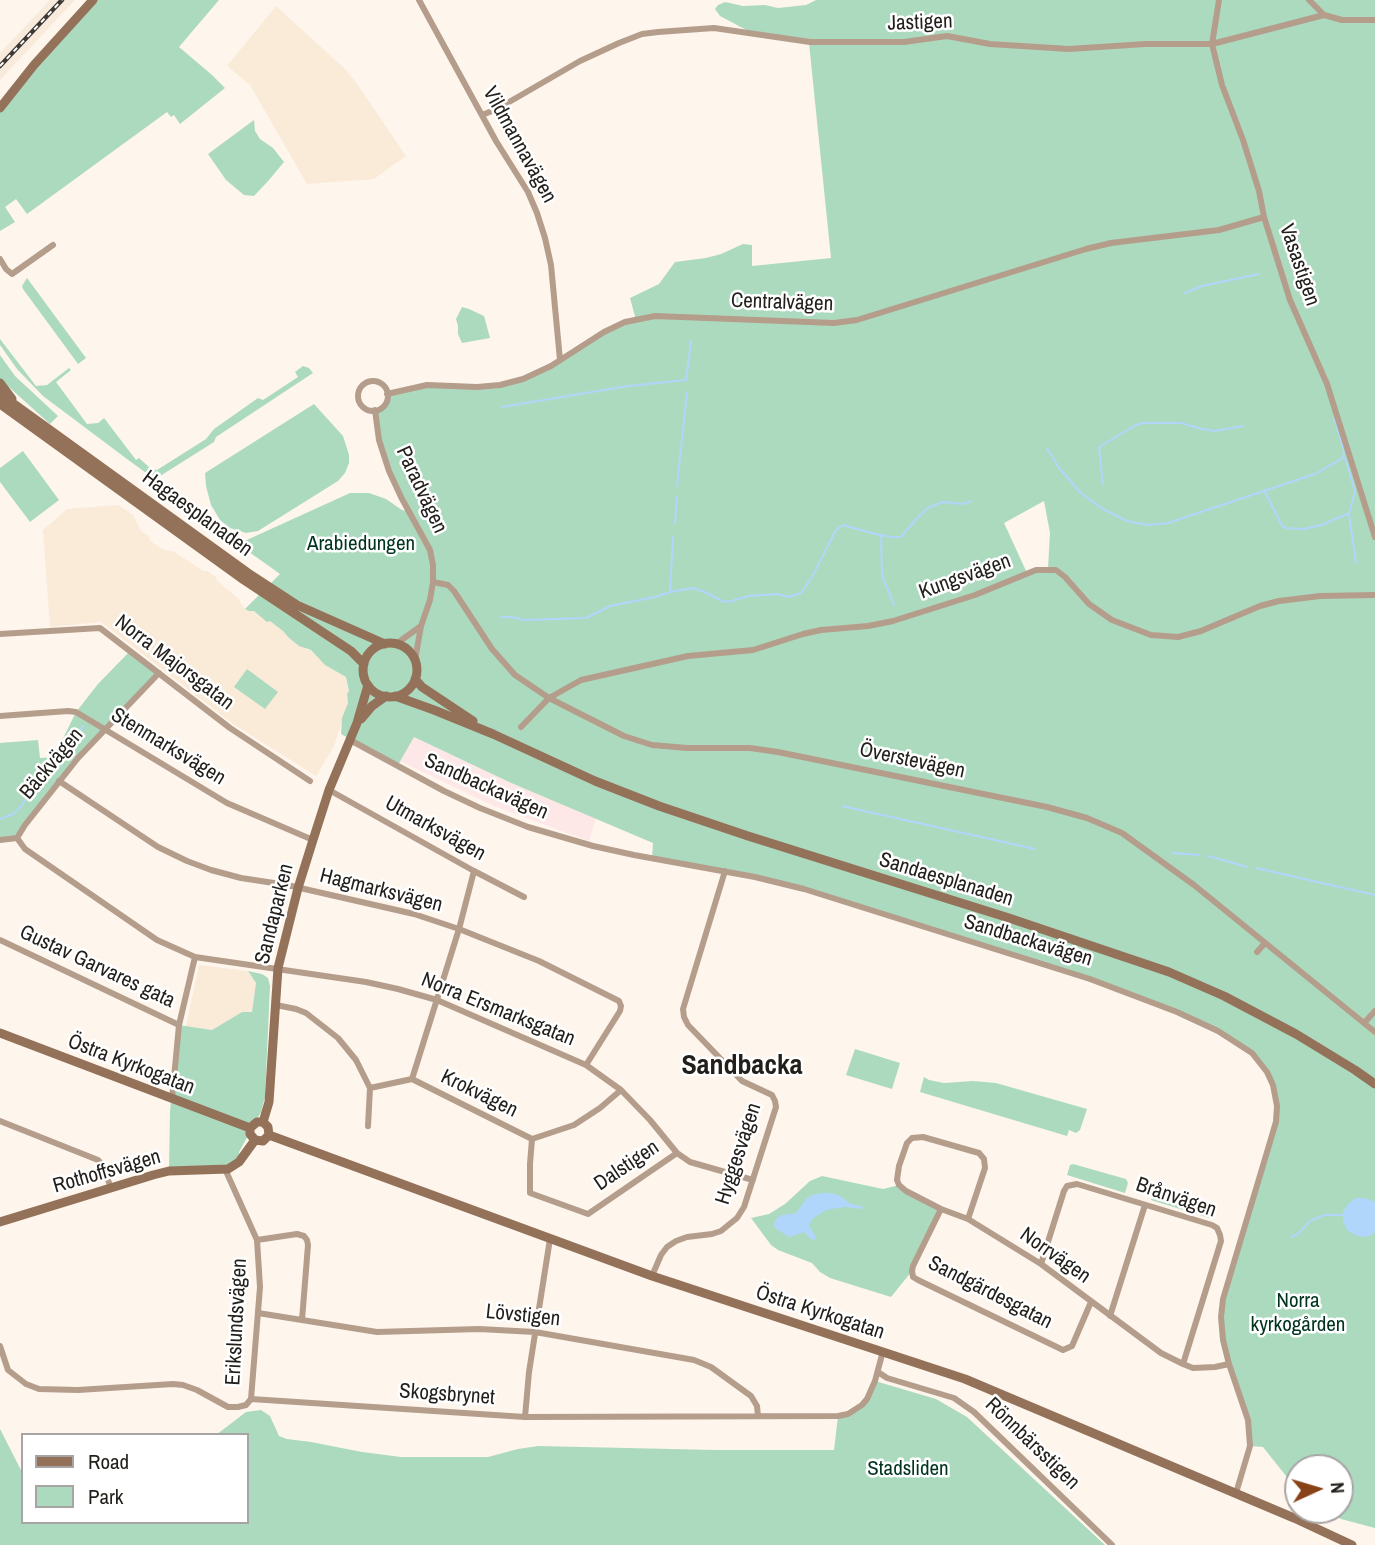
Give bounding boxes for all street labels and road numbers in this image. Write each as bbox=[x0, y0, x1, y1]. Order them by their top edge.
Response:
street label: Jastigen bbox=[887, 9, 953, 37]
street label: Vildmannavägen bbox=[477, 83, 561, 207]
street label: Vasastigen bbox=[1273, 221, 1325, 309]
street label: Centralvägen bbox=[730, 289, 834, 317]
street label: Paradvägen bbox=[390, 443, 452, 537]
street label: Hagaesplanaden bbox=[137, 466, 257, 562]
street label: Kungsvägen bbox=[916, 549, 1014, 605]
street label: Norra Majorsgatan bbox=[109, 610, 239, 716]
street label: Stenmarksvägen bbox=[106, 703, 230, 791]
street label: Bäckvägen bbox=[15, 723, 89, 805]
street label: Överstevägen bbox=[857, 738, 967, 784]
street label: Sandbackavägen bbox=[420, 748, 552, 826]
street label: Utmarksvägen bbox=[380, 791, 490, 867]
street label: Sandaesplanaden bbox=[876, 848, 1016, 912]
street label: Sandaparken bbox=[250, 861, 300, 967]
street label: Hagmarksvägen bbox=[317, 864, 445, 918]
street label: Sandbackavägen bbox=[961, 909, 1095, 973]
street label: Gustav Garvares gata bbox=[15, 920, 179, 1014]
street label: Norra Ersmarksgatan bbox=[417, 968, 579, 1052]
street label: Östra Kyrkogatan bbox=[64, 1029, 198, 1101]
street label: Krokvägen bbox=[436, 1065, 522, 1123]
street label: Hyggesvägen bbox=[711, 1100, 767, 1208]
street label: Dalstigen bbox=[590, 1135, 664, 1197]
street label: Rothoffsvägen bbox=[50, 1145, 164, 1199]
street label: Brånvägen bbox=[1133, 1173, 1219, 1223]
street label: Norrvägen bbox=[1015, 1223, 1095, 1289]
street label: Sandgärdesgatan bbox=[924, 1251, 1056, 1335]
street label: Erikslundsvägen bbox=[221, 1258, 253, 1386]
street label: Östra Kyrkogatan bbox=[752, 1280, 888, 1346]
street label: Lövstigen bbox=[485, 1300, 561, 1332]
street label: Skogsbrynet bbox=[398, 1379, 496, 1411]
street label: Rönnbärsstigen bbox=[980, 1393, 1084, 1495]

